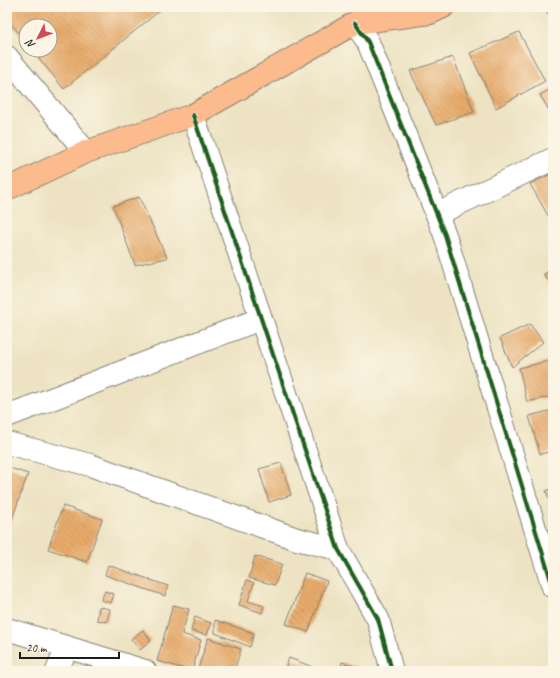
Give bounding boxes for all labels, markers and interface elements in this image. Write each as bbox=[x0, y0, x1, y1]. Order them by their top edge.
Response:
north arrow bbox=[18, 18, 58, 58]
text: N bbox=[22, 36, 38, 52]
scale bar bbox=[20, 634, 119, 660]
text: 20 m bbox=[26, 640, 48, 656]

